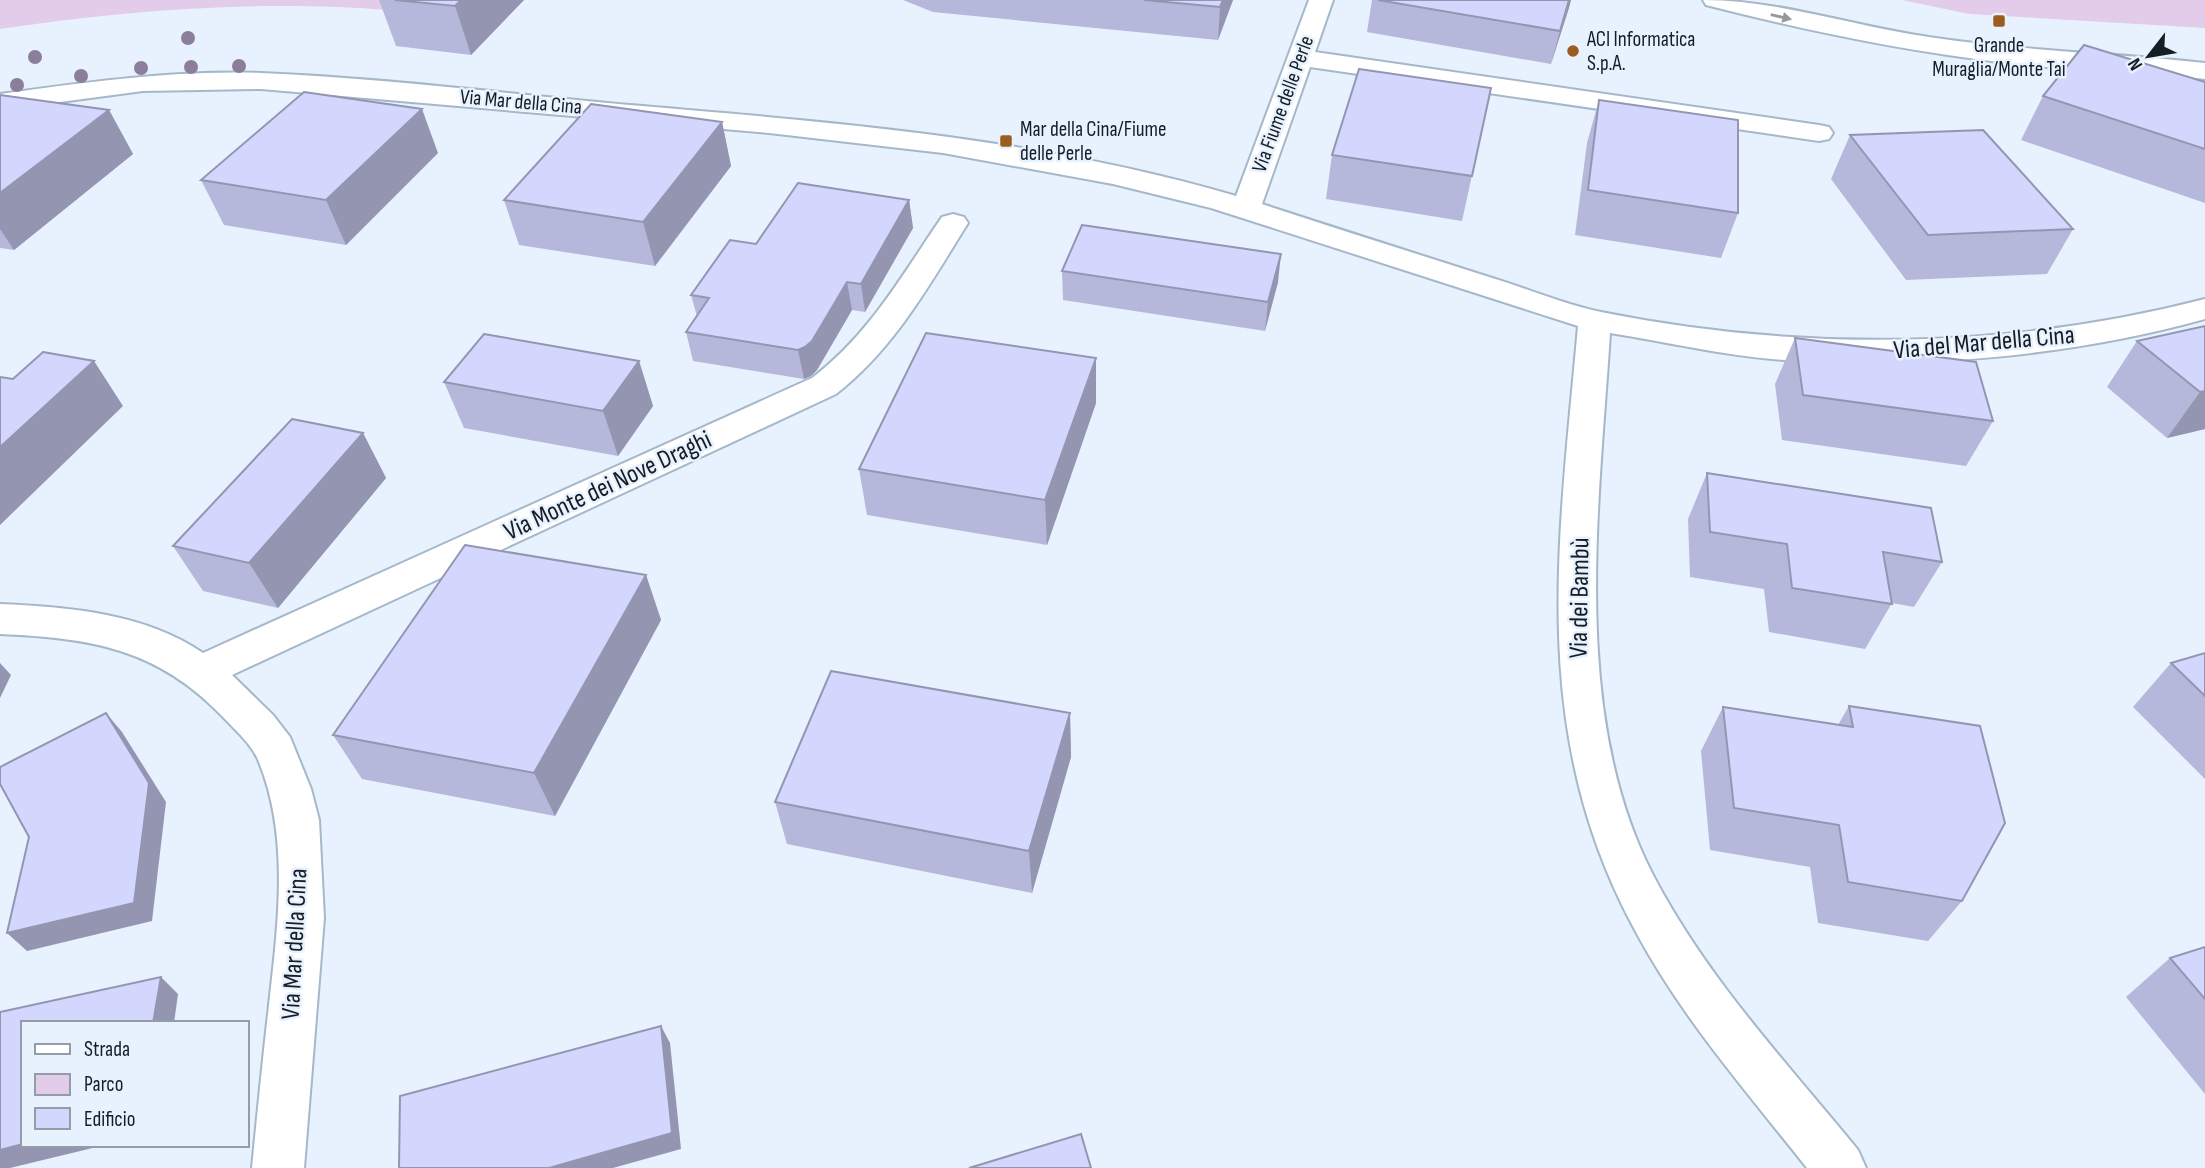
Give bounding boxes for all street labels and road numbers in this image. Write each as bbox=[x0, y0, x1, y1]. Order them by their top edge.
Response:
street label: Via Fiume delle Perle bbox=[1247, 32, 1319, 176]
street label: Via Mar della Cina bbox=[459, 84, 583, 120]
street label: Via del Mar della Cina bbox=[1892, 320, 2076, 366]
street label: Via Monte dei Nove Draghi bbox=[499, 424, 717, 548]
street label: Via dei Bambù bbox=[1563, 537, 1597, 659]
street label: Via Mar della Cina bbox=[276, 868, 314, 1020]

